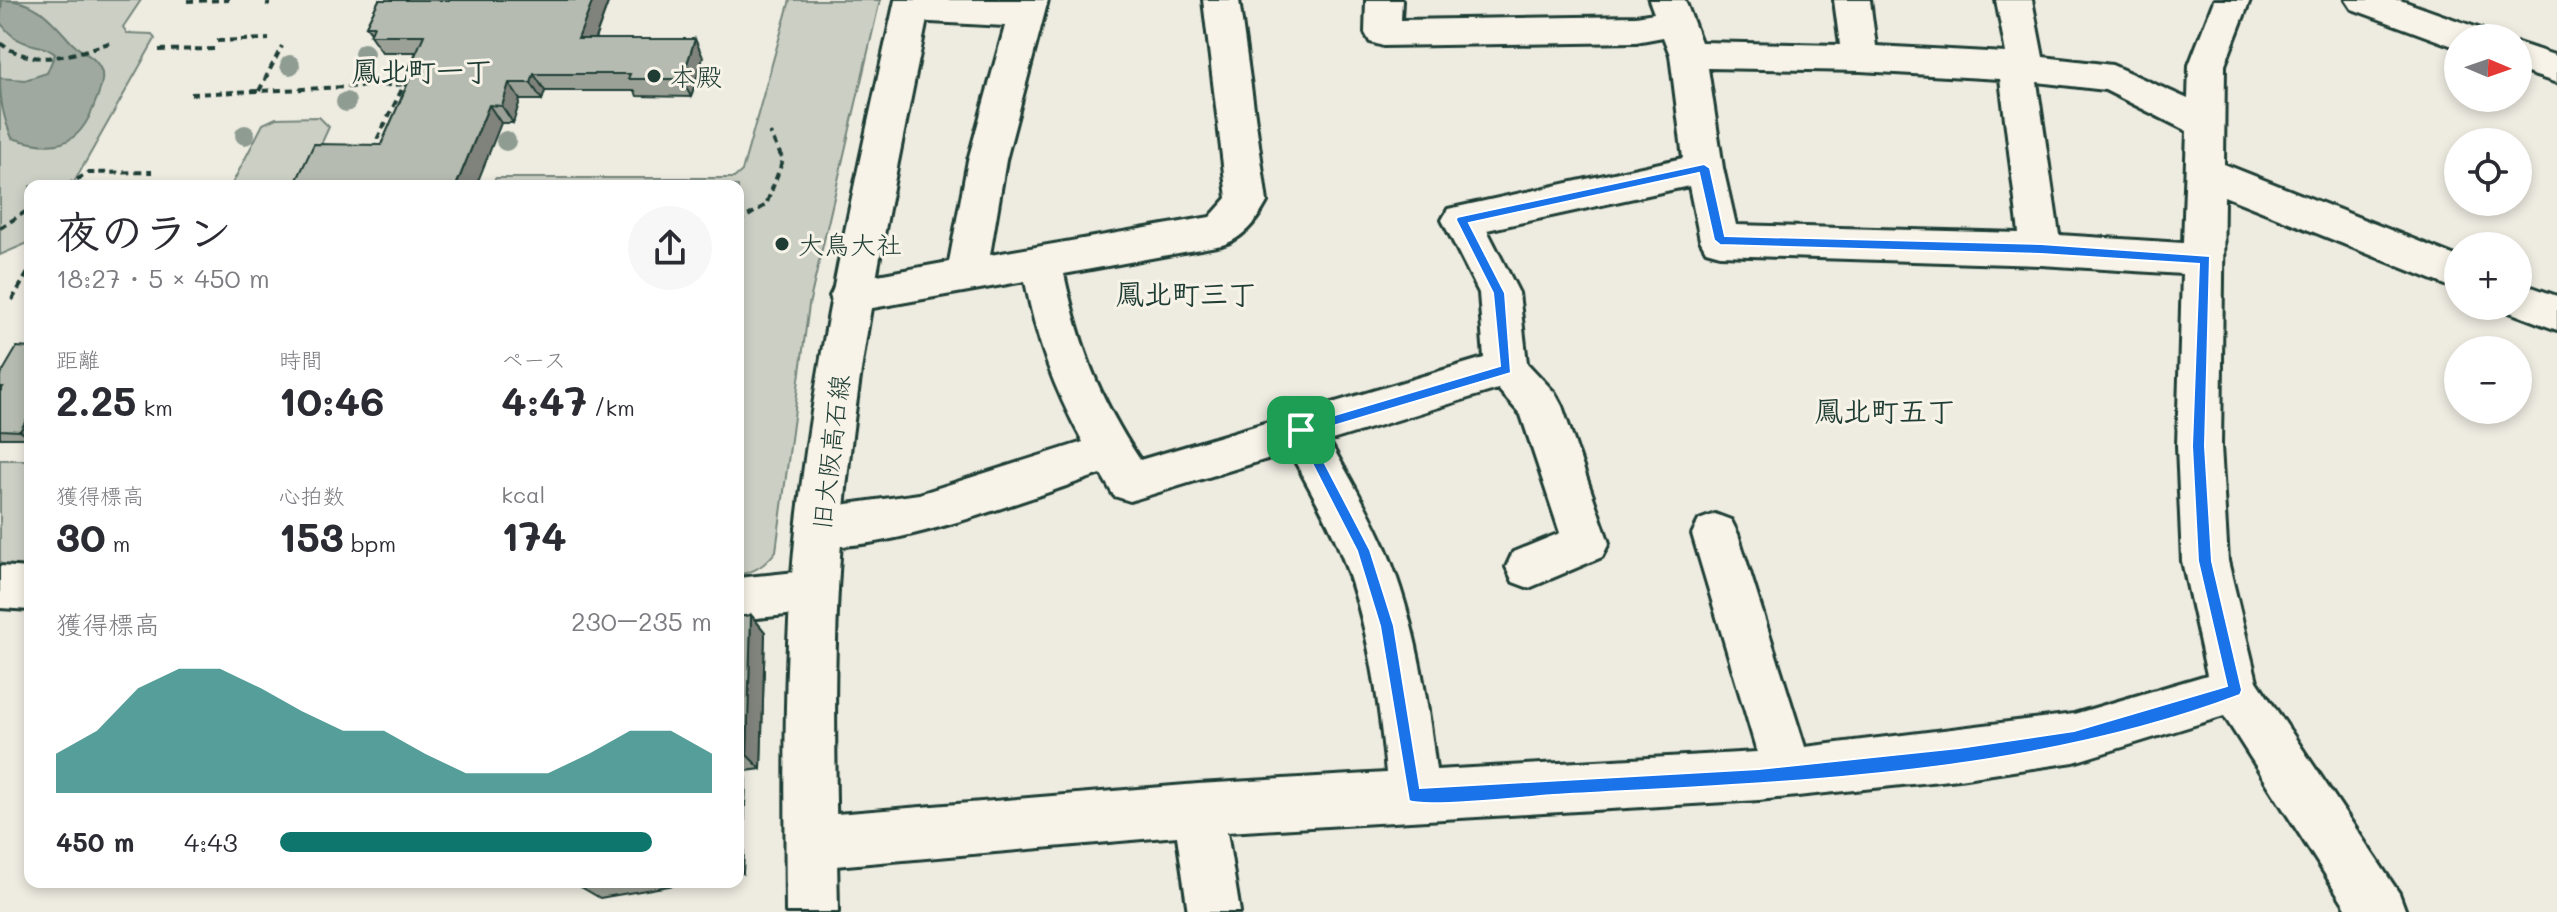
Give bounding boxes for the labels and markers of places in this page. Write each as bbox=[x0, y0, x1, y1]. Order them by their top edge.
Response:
place label: 本殿 bbox=[670, 59, 722, 93]
marker: 本殿 bbox=[645, 67, 663, 85]
place label: 大鳥大社 bbox=[798, 227, 902, 261]
marker: 大鳥大社 bbox=[773, 235, 791, 253]
pin bbox=[1267, 396, 1335, 464]

